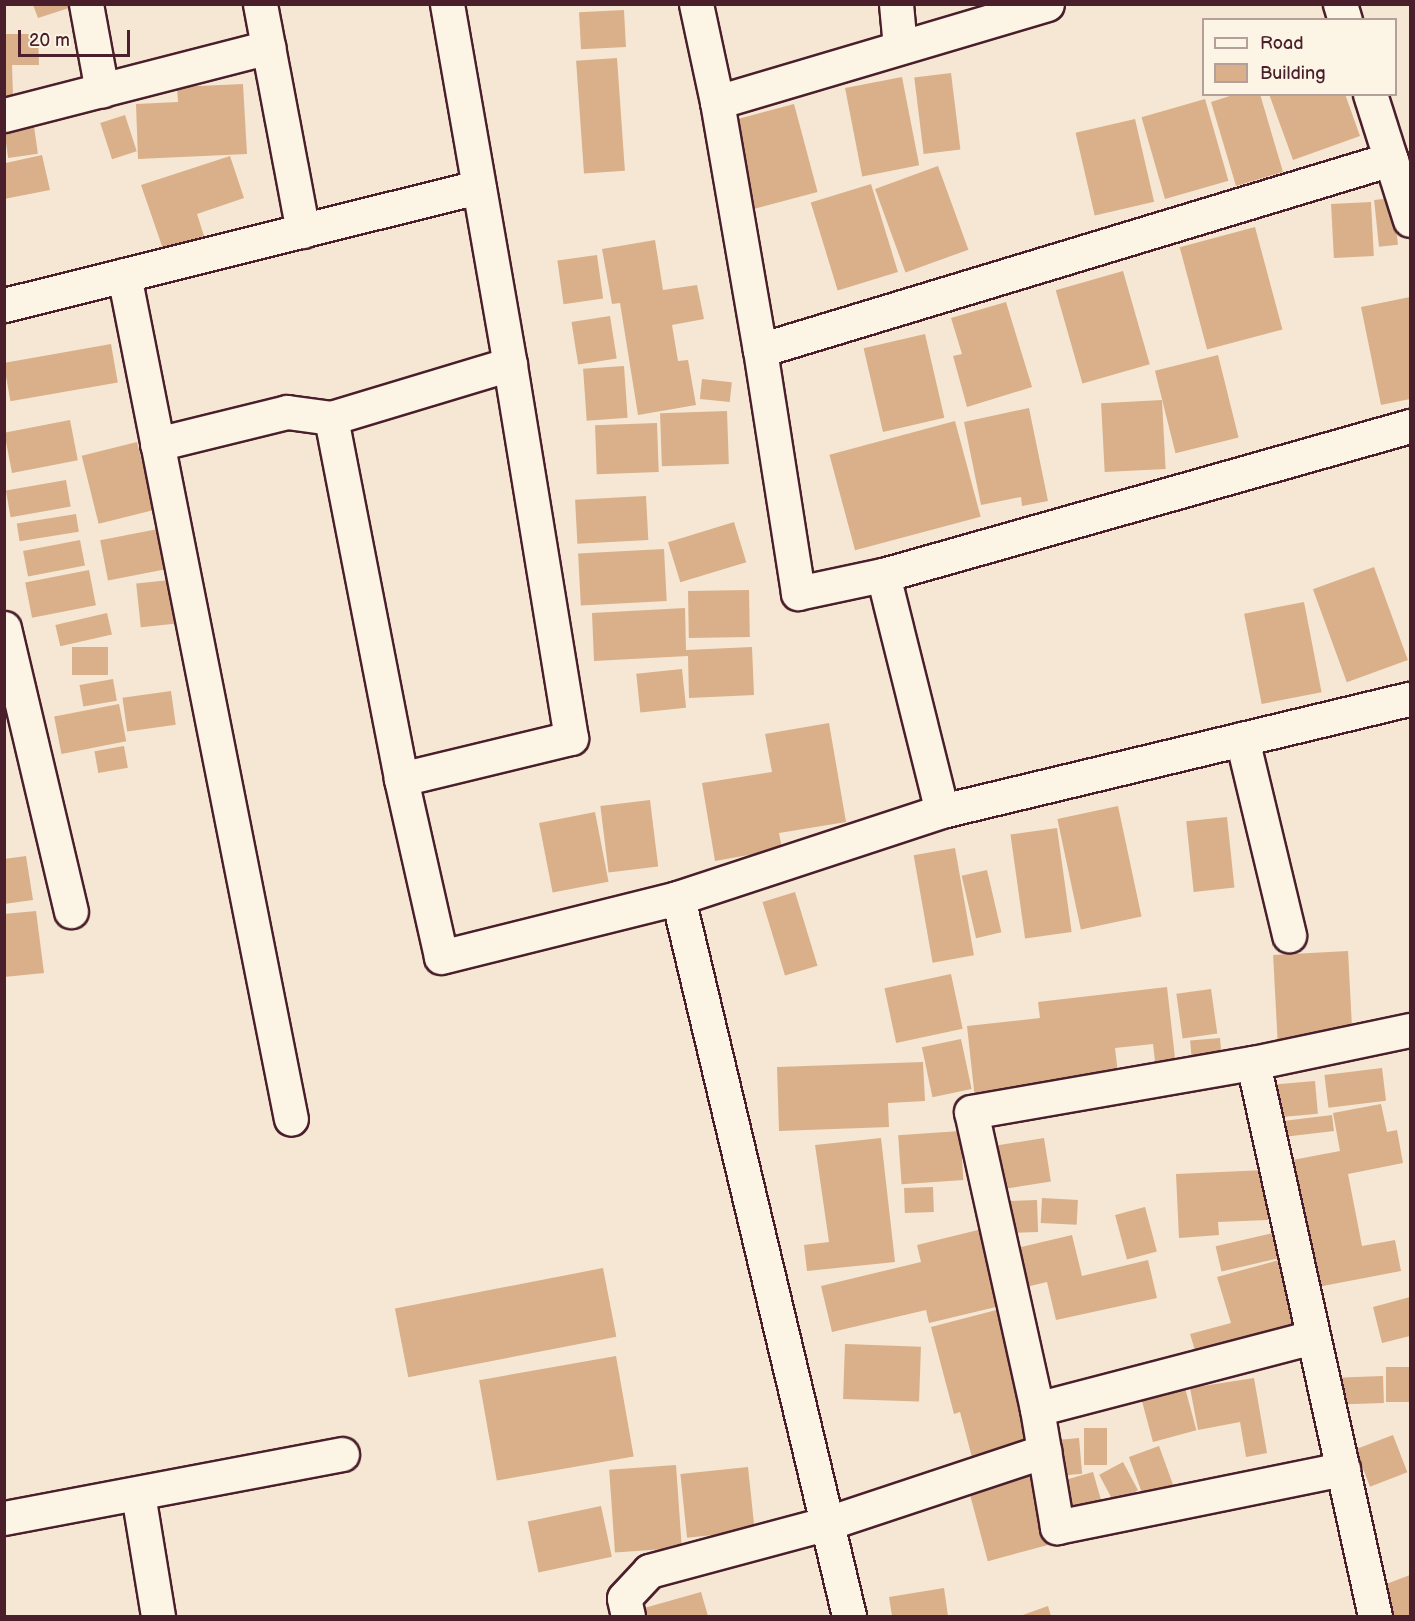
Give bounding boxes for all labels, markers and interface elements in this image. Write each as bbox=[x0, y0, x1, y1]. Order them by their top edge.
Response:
scale bar bbox=[21, 18, 134, 56]
legend bbox=[1202, 18, 1397, 96]
text: 20 m bbox=[29, 30, 70, 51]
text: Road bbox=[1260, 33, 1304, 54]
text: Building bbox=[1260, 63, 1326, 84]

